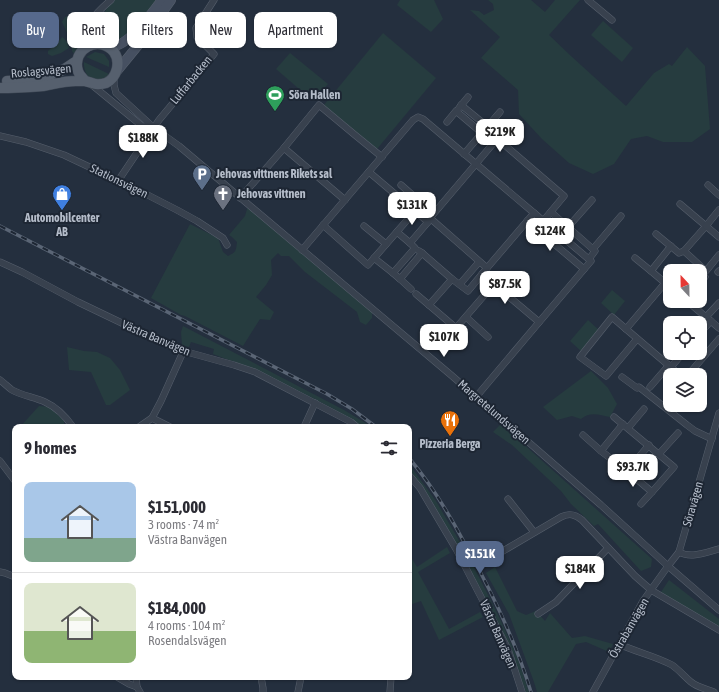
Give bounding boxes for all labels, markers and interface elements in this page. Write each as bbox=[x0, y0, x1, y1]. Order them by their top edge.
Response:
chip: Buy bbox=[12, 12, 59, 48]
chip: Rent bbox=[67, 12, 119, 48]
chip: Filters bbox=[127, 12, 187, 48]
chip: New bbox=[195, 12, 246, 48]
chip: Apartment bbox=[254, 12, 337, 48]
street label: Luffarbacken bbox=[167, 53, 215, 107]
street label: Roslagsvägen bbox=[10, 61, 72, 81]
sports icon: Söra Hallen bbox=[264, 84, 286, 112]
place label: Söra Hallen bbox=[289, 88, 340, 102]
pin: $219K bbox=[472, 119, 528, 153]
text: $219K bbox=[485, 124, 515, 139]
pin: $188K bbox=[115, 125, 171, 159]
text: $188K bbox=[128, 130, 158, 145]
street label: Stationsvägen bbox=[88, 161, 150, 201]
parking icon: Jehovas vittnens Rikets sal bbox=[191, 163, 213, 191]
place label: Jehovas vittnens Rikets sal bbox=[215, 167, 333, 181]
shop icon: Automobilcenter AB bbox=[51, 183, 73, 211]
church icon: Jehovas vittnen bbox=[212, 183, 234, 211]
place label: Jehovas vittnen bbox=[236, 187, 306, 201]
pin: $131K bbox=[384, 192, 440, 226]
text: $131K bbox=[397, 197, 427, 212]
place label: Automobilcenter AB bbox=[24, 211, 100, 239]
pin: $124K bbox=[522, 218, 578, 252]
text: $124K bbox=[535, 223, 565, 238]
north arrow bbox=[663, 264, 707, 308]
map controls bbox=[663, 264, 707, 412]
pin: $87.5K bbox=[472, 271, 538, 305]
text: $87.5K bbox=[489, 276, 521, 291]
button: locate bbox=[663, 316, 707, 360]
street label: Västra Banvägen bbox=[120, 317, 192, 359]
pin: $107K bbox=[416, 324, 472, 358]
text: $107K bbox=[429, 329, 459, 344]
button: layers bbox=[663, 368, 707, 412]
street label: Margretelundsvägen bbox=[455, 377, 533, 447]
restaurant icon: Pizzeria Berga bbox=[439, 409, 461, 437]
icon: filters bbox=[378, 437, 400, 459]
place label: Pizzeria Berga bbox=[420, 437, 481, 451]
text: 9 homes bbox=[24, 438, 77, 458]
pin: $93.7K bbox=[600, 454, 666, 488]
text: $93.7K bbox=[617, 459, 649, 474]
street label: Söravägen bbox=[680, 480, 706, 528]
text: $151,000 bbox=[148, 497, 206, 517]
icon: home bbox=[56, 498, 104, 546]
text: 3 rooms · 74 m² bbox=[148, 517, 219, 532]
text: Västra Banvägen bbox=[148, 532, 227, 547]
pin: $151K bbox=[452, 541, 508, 575]
text: $151K bbox=[465, 546, 495, 561]
pin: $184K bbox=[552, 556, 608, 590]
text: $184K bbox=[565, 561, 595, 576]
street label: Östrabanvägen bbox=[606, 595, 652, 661]
text: $184,000 bbox=[148, 598, 206, 618]
street label: Västra Banvägen bbox=[477, 598, 519, 670]
icon: home bbox=[56, 599, 104, 647]
text: 4 rooms · 104 m² bbox=[148, 618, 225, 633]
text: Rosendalsvägen bbox=[148, 633, 226, 648]

